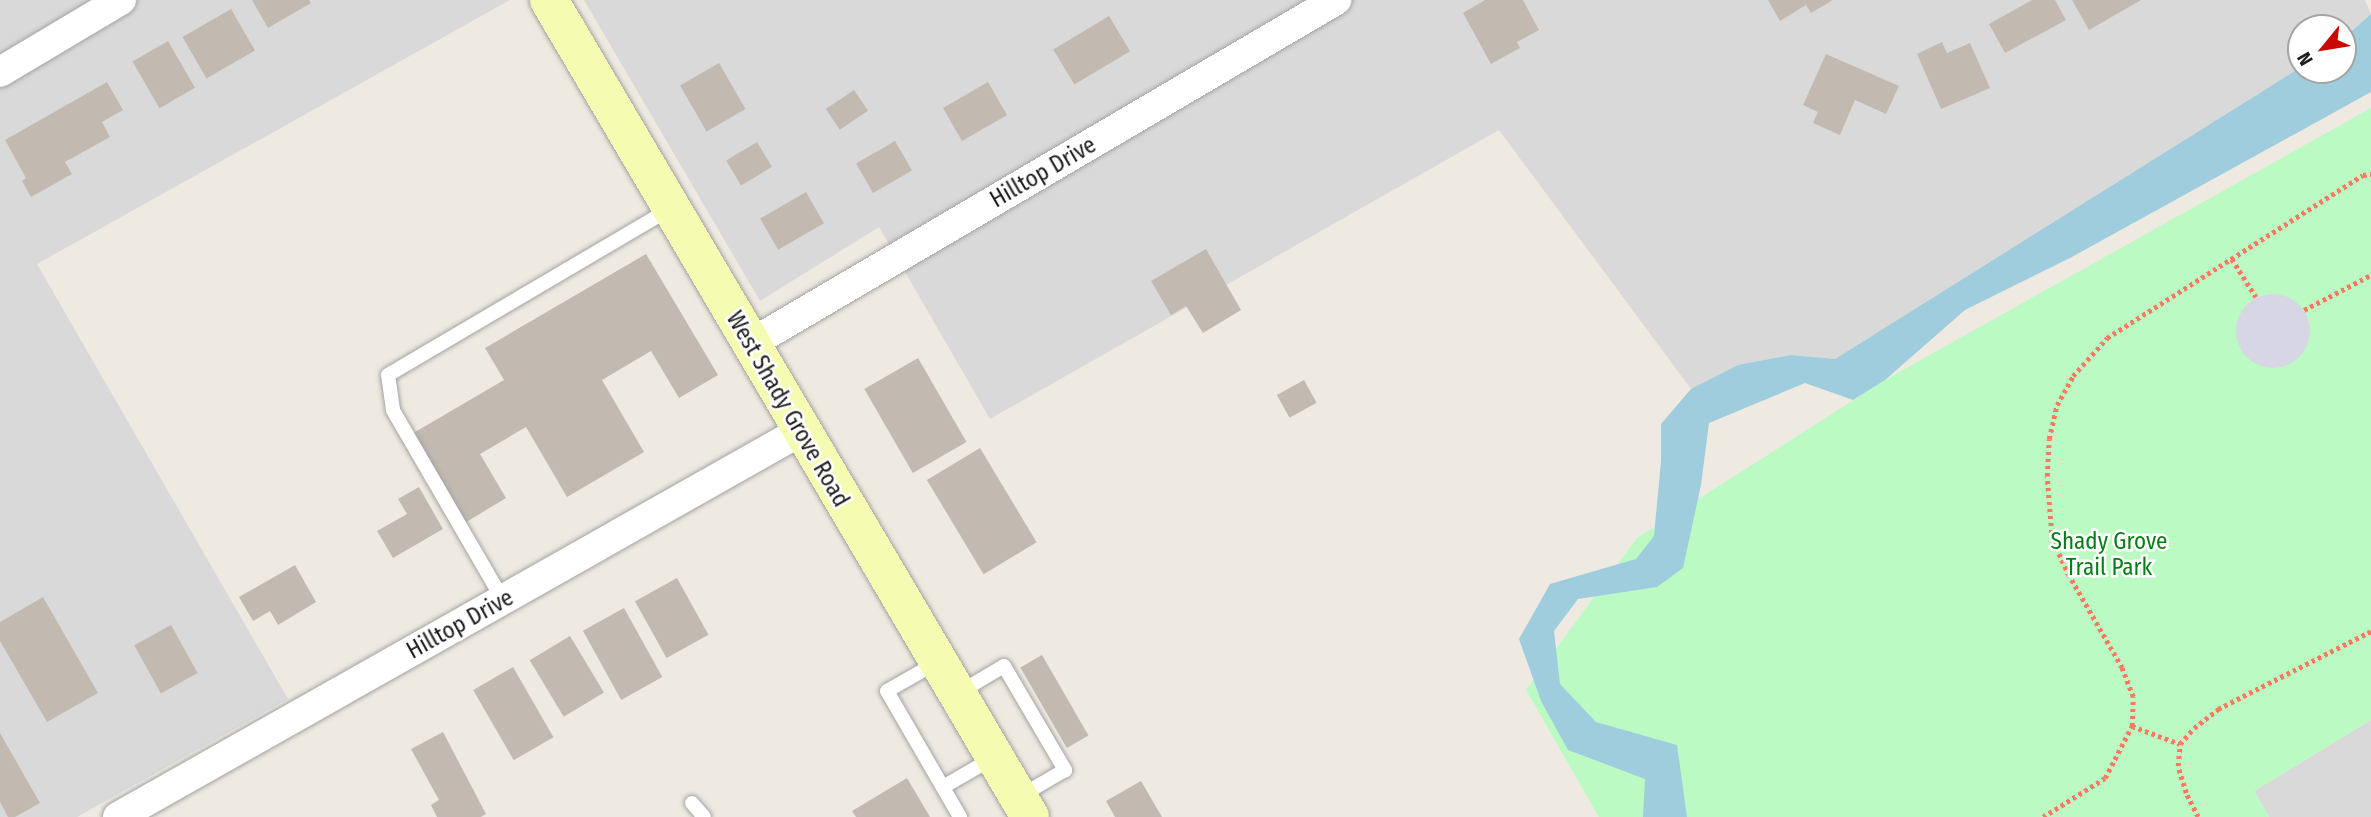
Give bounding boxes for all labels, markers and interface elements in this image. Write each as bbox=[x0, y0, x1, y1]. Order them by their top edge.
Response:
north arrow bbox=[2287, 14, 2357, 84]
text: N bbox=[2292, 48, 2318, 69]
street label: Hilltop Drive bbox=[985, 131, 1101, 213]
street label: West Shady Grove Road bbox=[721, 306, 855, 512]
park label: Shady Grove Trail Park bbox=[2051, 527, 2167, 581]
street label: Hilltop Drive bbox=[402, 583, 518, 665]

